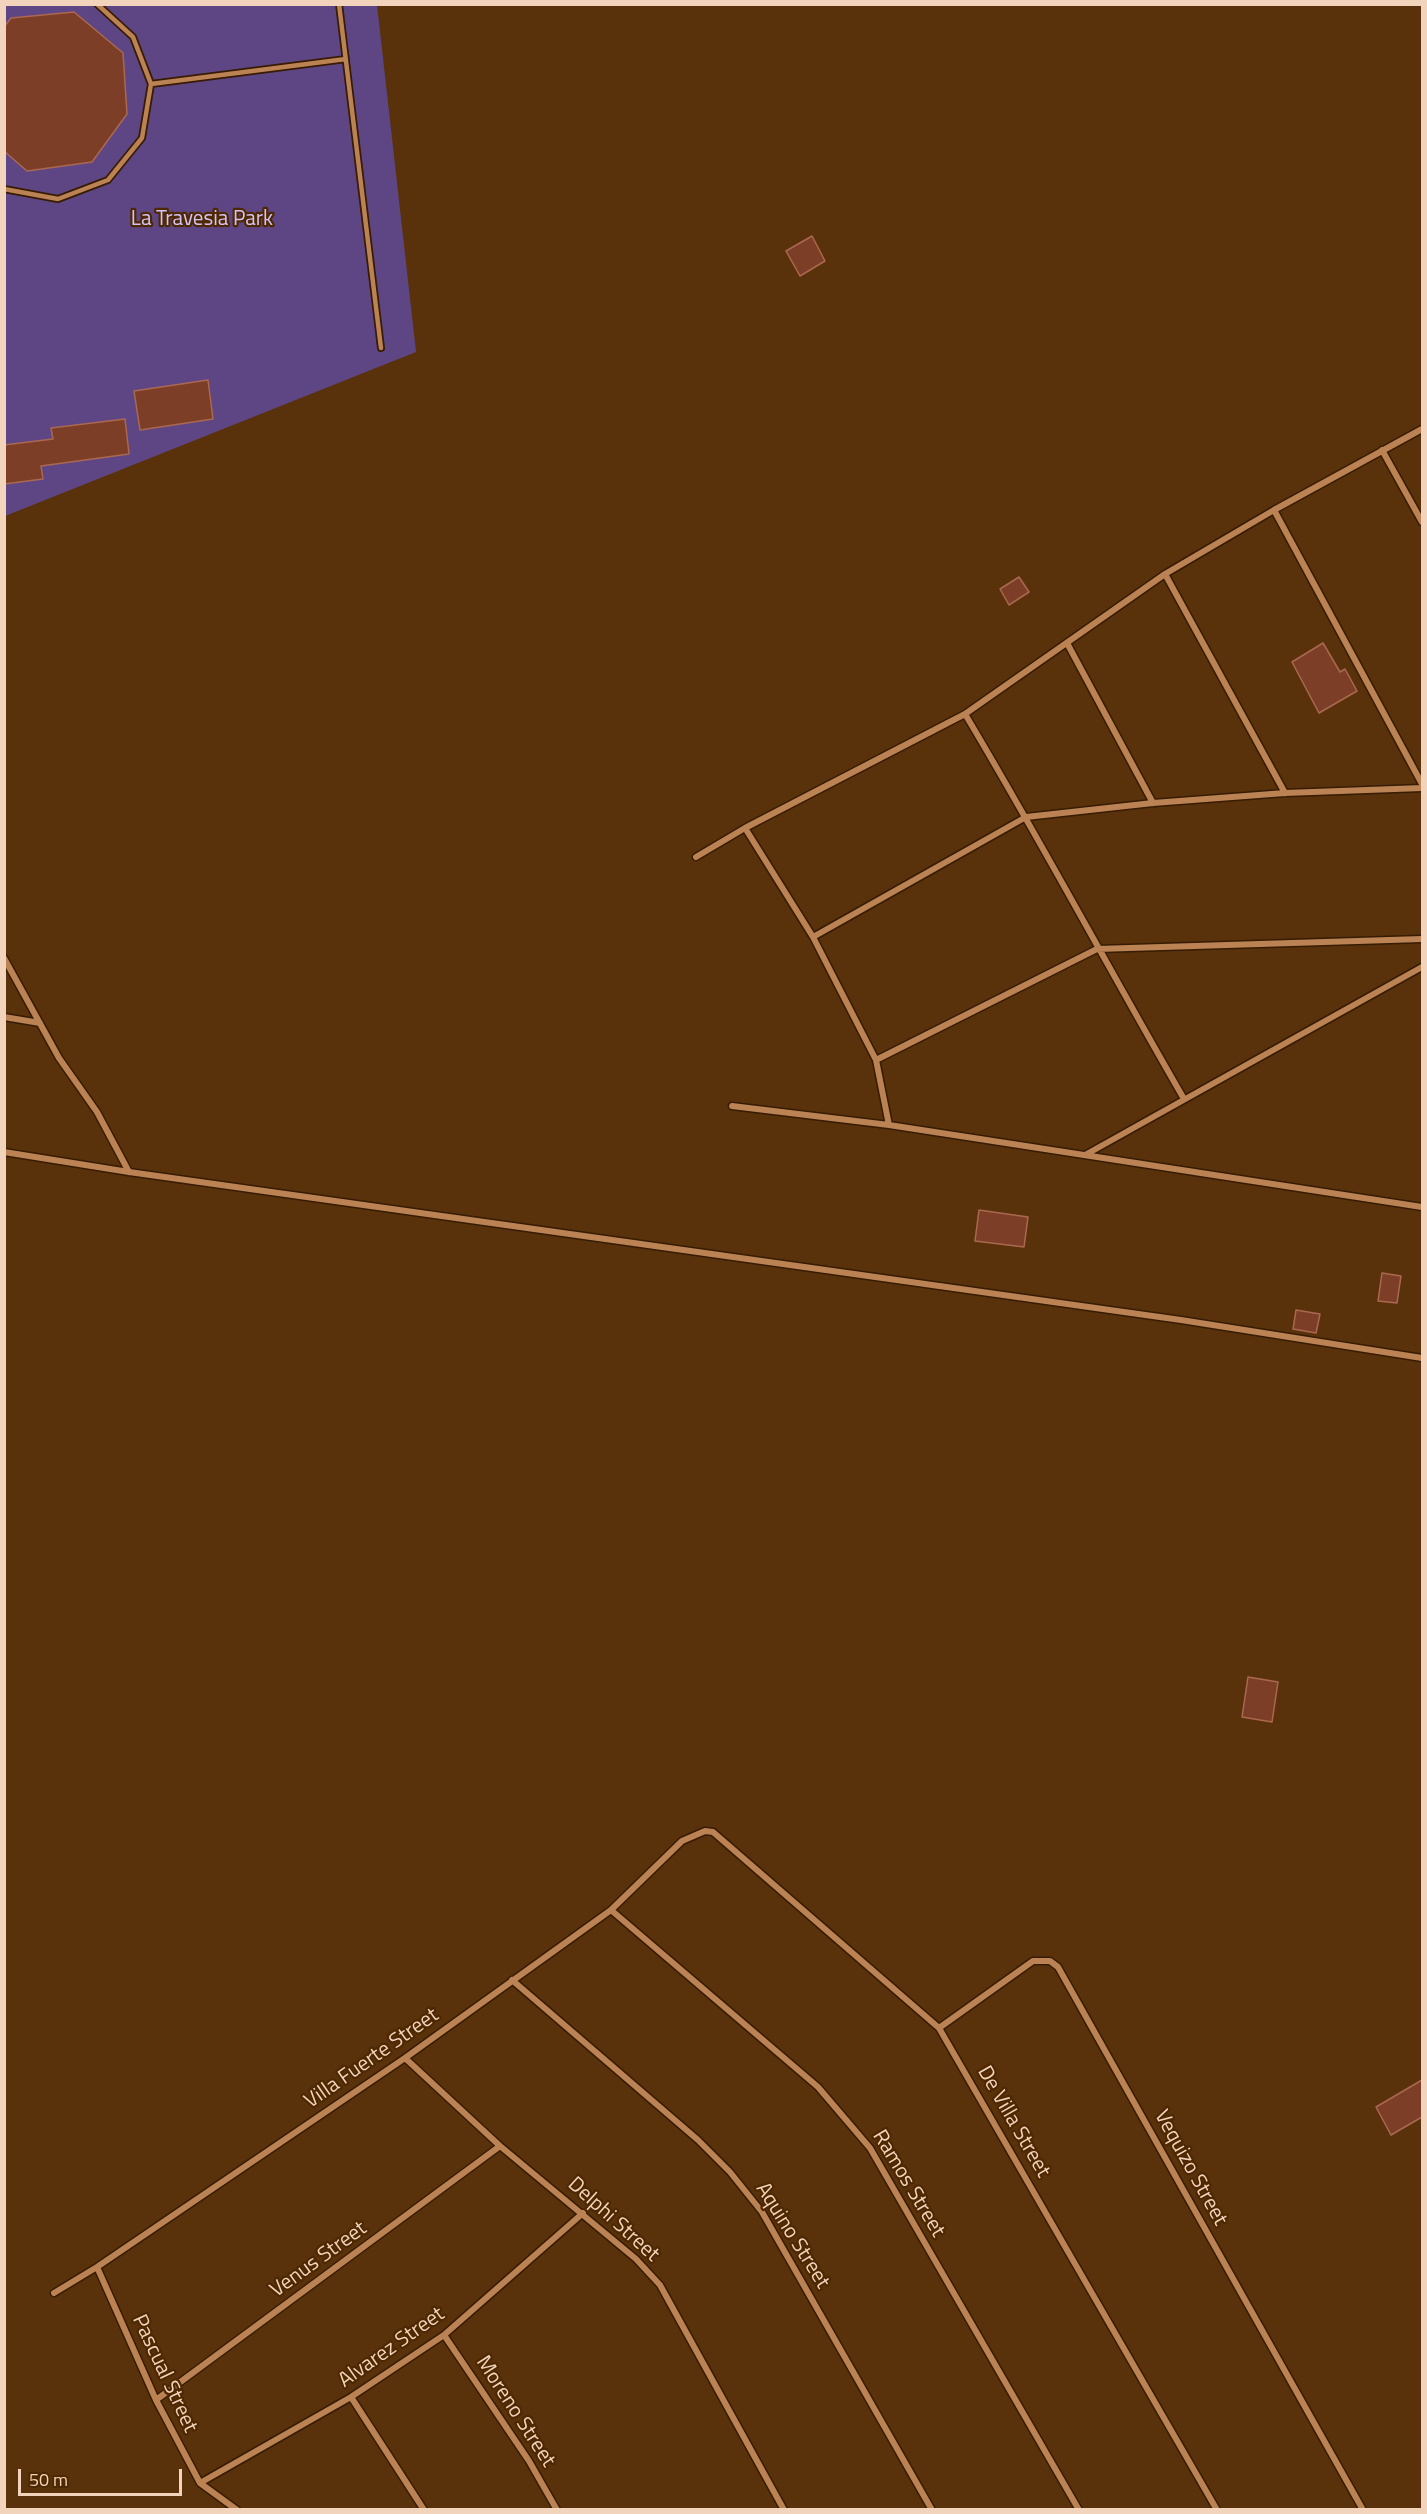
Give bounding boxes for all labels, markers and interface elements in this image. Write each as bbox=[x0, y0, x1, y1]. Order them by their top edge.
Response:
park label: La Travesia Park bbox=[131, 207, 273, 233]
street label: Villa Fuerte Street bbox=[300, 2003, 444, 2115]
street label: De Villa Street bbox=[971, 2062, 1055, 2182]
street label: Vequizo Street bbox=[1148, 2106, 1232, 2230]
street label: Ramos Street bbox=[866, 2126, 950, 2242]
street label: Delphi Street bbox=[562, 2172, 664, 2268]
street label: Aquino Street bbox=[749, 2178, 835, 2294]
street label: Venus Street bbox=[266, 2217, 372, 2303]
street label: Alvarez Street bbox=[334, 2302, 450, 2394]
street label: Pascual Street bbox=[126, 2311, 202, 2437]
street label: Moreno Street bbox=[470, 2352, 560, 2472]
scale bar bbox=[21, 2457, 184, 2495]
text: 50 m bbox=[29, 2466, 68, 2493]

